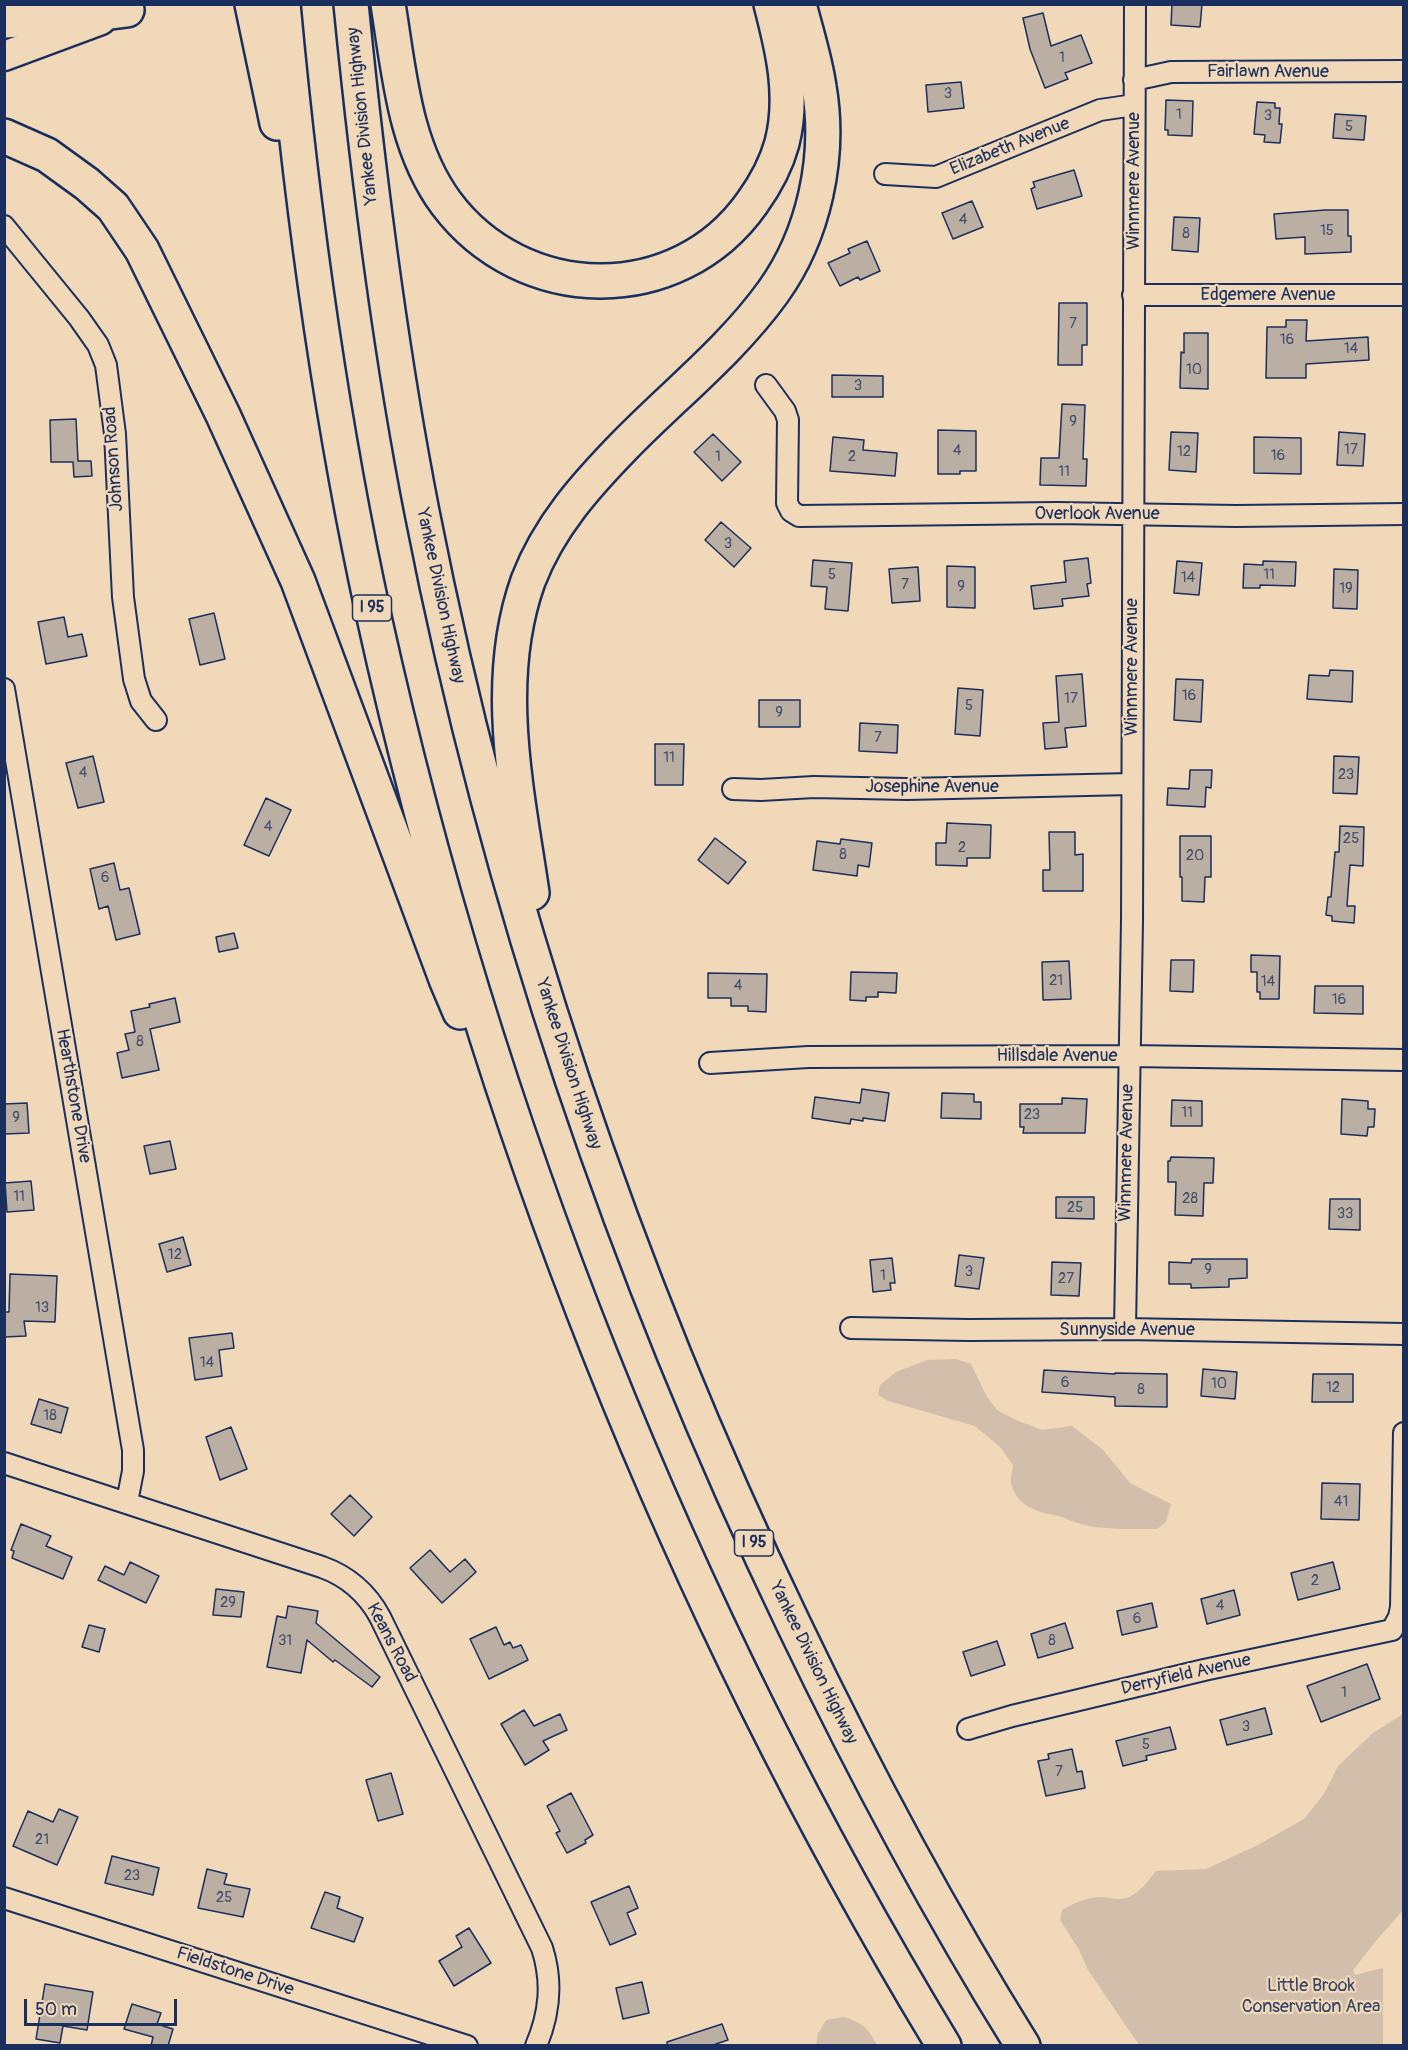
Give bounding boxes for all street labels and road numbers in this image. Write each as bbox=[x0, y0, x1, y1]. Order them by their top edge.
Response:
street label: Yankee Division Highway bbox=[343, 26, 383, 206]
street label: Fairlawn Avenue bbox=[1207, 61, 1329, 83]
street label: Winnmere Avenue bbox=[1123, 112, 1145, 250]
street label: Elizabeth Avenue bbox=[947, 113, 1073, 181]
street label: Edgemere Avenue bbox=[1201, 284, 1335, 306]
street label: Johnson Road bbox=[100, 406, 128, 512]
street label: Overlook Avenue bbox=[1034, 503, 1160, 525]
street label: Yankee Division Highway bbox=[411, 506, 469, 686]
road number: I 95 bbox=[352, 595, 392, 621]
street label: Winnmere Avenue bbox=[1121, 598, 1143, 736]
street label: Josephine Avenue bbox=[865, 776, 999, 798]
street label: Yankee Division Highway bbox=[530, 976, 606, 1152]
street label: Hearthstone Drive bbox=[51, 1027, 95, 1165]
street label: Hillsdale Avenue bbox=[997, 1045, 1117, 1067]
street label: Winnmere Avenue bbox=[1115, 1084, 1139, 1222]
street label: Sunnyside Avenue bbox=[1059, 1319, 1195, 1341]
road number: I 95 bbox=[734, 1530, 774, 1556]
street label: Yankee Division Highway bbox=[764, 1578, 862, 1748]
street label: Keans Road bbox=[361, 1600, 421, 1686]
street label: Derryfield Avenue bbox=[1119, 1650, 1253, 1700]
street label: Fieldstone Drive bbox=[174, 1943, 296, 2001]

